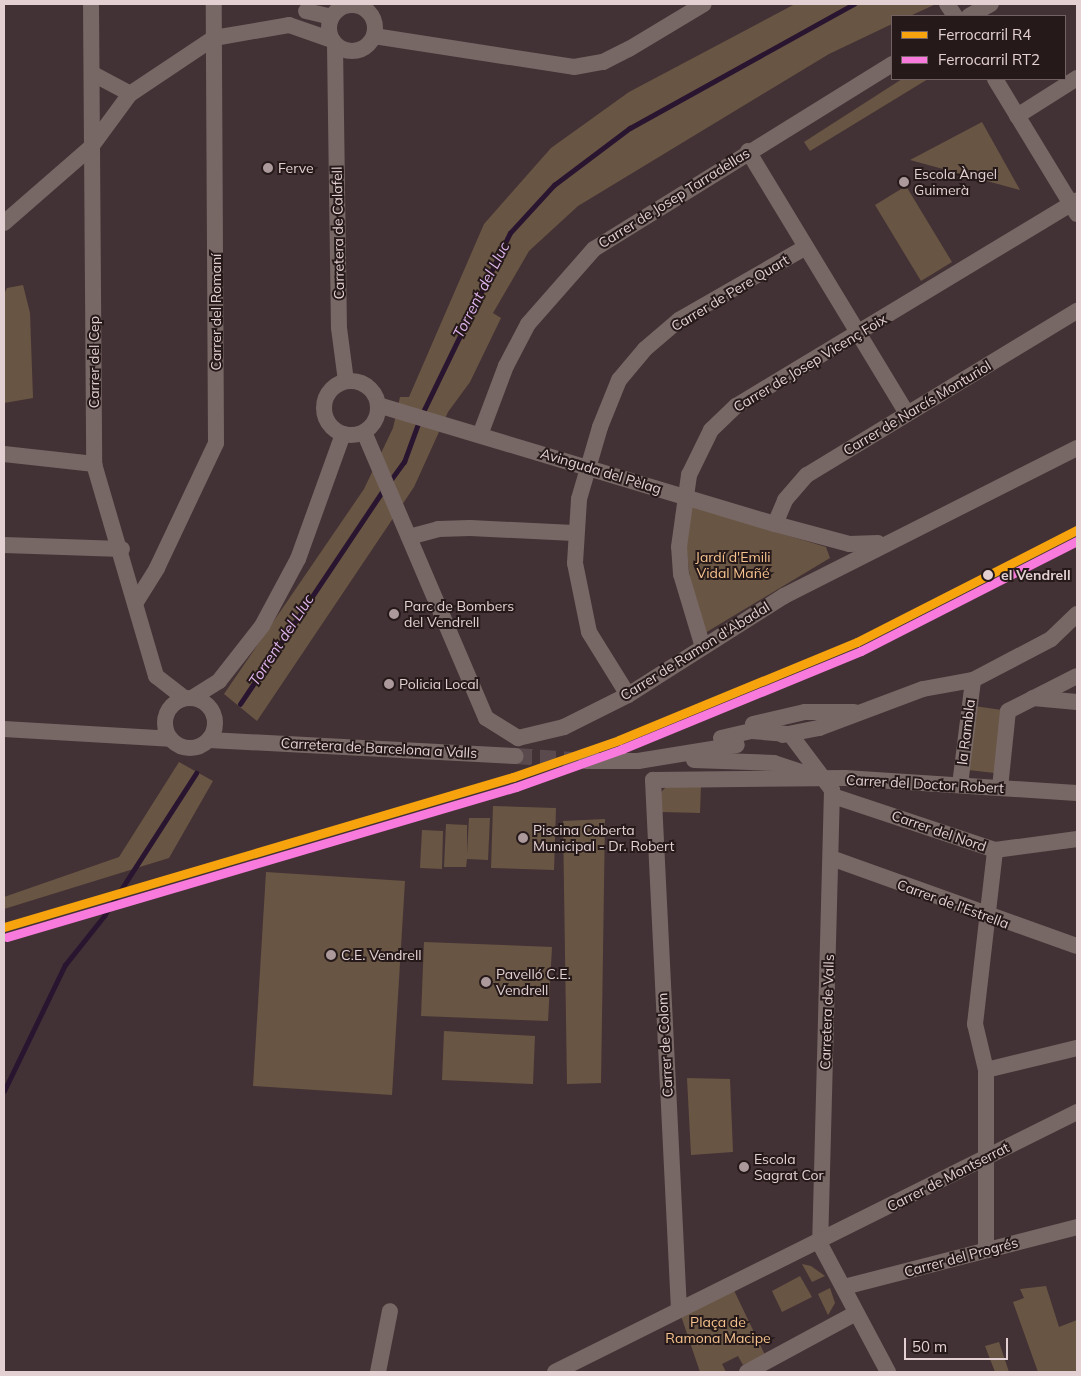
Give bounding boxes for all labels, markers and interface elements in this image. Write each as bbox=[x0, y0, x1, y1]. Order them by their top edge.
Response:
legend bbox=[891, 15, 1066, 80]
text: Ferrocarril R4 bbox=[938, 25, 1031, 44]
text: Ferrocarril RT2 bbox=[938, 50, 1040, 69]
street label: Carrer de Josep Tarradellas bbox=[595, 144, 753, 252]
place label: Ferve bbox=[278, 160, 314, 176]
marker: Ferve bbox=[262, 162, 274, 174]
street label: Carretera de Calafell bbox=[328, 166, 348, 300]
place label: Escola Àngel Guimerà bbox=[914, 166, 997, 198]
marker: Escola Àngel Guimerà bbox=[898, 176, 910, 188]
water label: Torrent del Lluc bbox=[449, 239, 513, 341]
street label: Carrer de Pere Quart bbox=[668, 251, 792, 335]
street label: Carrer del Romaní bbox=[208, 254, 224, 370]
street label: Carrer de Josep Vicenç Foix bbox=[730, 311, 890, 415]
street label: Carrer del Cep bbox=[86, 316, 102, 408]
street label: Carrer de Narcís Monturiol bbox=[840, 357, 994, 459]
street label: Avinguda del Pèlag bbox=[539, 445, 663, 497]
park label: Jardí d'Emili Vidal Mañé bbox=[695, 549, 771, 582]
marker: el Vendrell bbox=[979, 566, 997, 584]
place label: el Vendrell bbox=[1001, 567, 1071, 583]
water label: Torrent del Lluc bbox=[245, 591, 317, 689]
place label: Parc de Bombers del Vendrell bbox=[404, 598, 514, 630]
street label: Carrer de Ramon d'Abadal bbox=[617, 598, 773, 704]
marker: Parc de Bombers del Vendrell bbox=[388, 608, 400, 620]
place label: Policia Local bbox=[399, 676, 479, 692]
marker: Policia Local bbox=[383, 678, 395, 690]
street label: la Rambla bbox=[954, 698, 978, 766]
street label: Carretera de Barcelona a Valls bbox=[280, 734, 478, 762]
street label: Carrer del Doctor Robert bbox=[846, 771, 1004, 797]
street label: Carrer del Nord bbox=[889, 807, 989, 855]
place label: Piscina Coberta Municipal - Dr. Robert bbox=[533, 822, 674, 854]
marker: Piscina Coberta Municipal - Dr. Robert bbox=[517, 832, 529, 844]
street label: Carrer de l'Estrella bbox=[895, 876, 1011, 932]
place label: C.E. Vendrell bbox=[341, 947, 422, 963]
marker: C.E. Vendrell bbox=[325, 949, 337, 961]
street label: Carretera de Valls bbox=[817, 954, 837, 1070]
place label: Pavelló C.E. Vendrell bbox=[496, 966, 571, 999]
marker: Pavelló C.E. Vendrell bbox=[480, 976, 492, 988]
street label: Carrer de Colom bbox=[654, 992, 676, 1098]
street label: Carrer de Montserrat bbox=[884, 1139, 1012, 1215]
place label: Escola Sagrat Cor bbox=[754, 1151, 824, 1184]
marker: Escola Sagrat Cor bbox=[738, 1161, 750, 1173]
street label: Carrer del Progrés bbox=[902, 1234, 1020, 1280]
park label: Plaça de Ramona Macipe bbox=[665, 1314, 771, 1346]
scale bar bbox=[906, 1328, 1010, 1360]
text: 50 m bbox=[912, 1337, 947, 1356]

